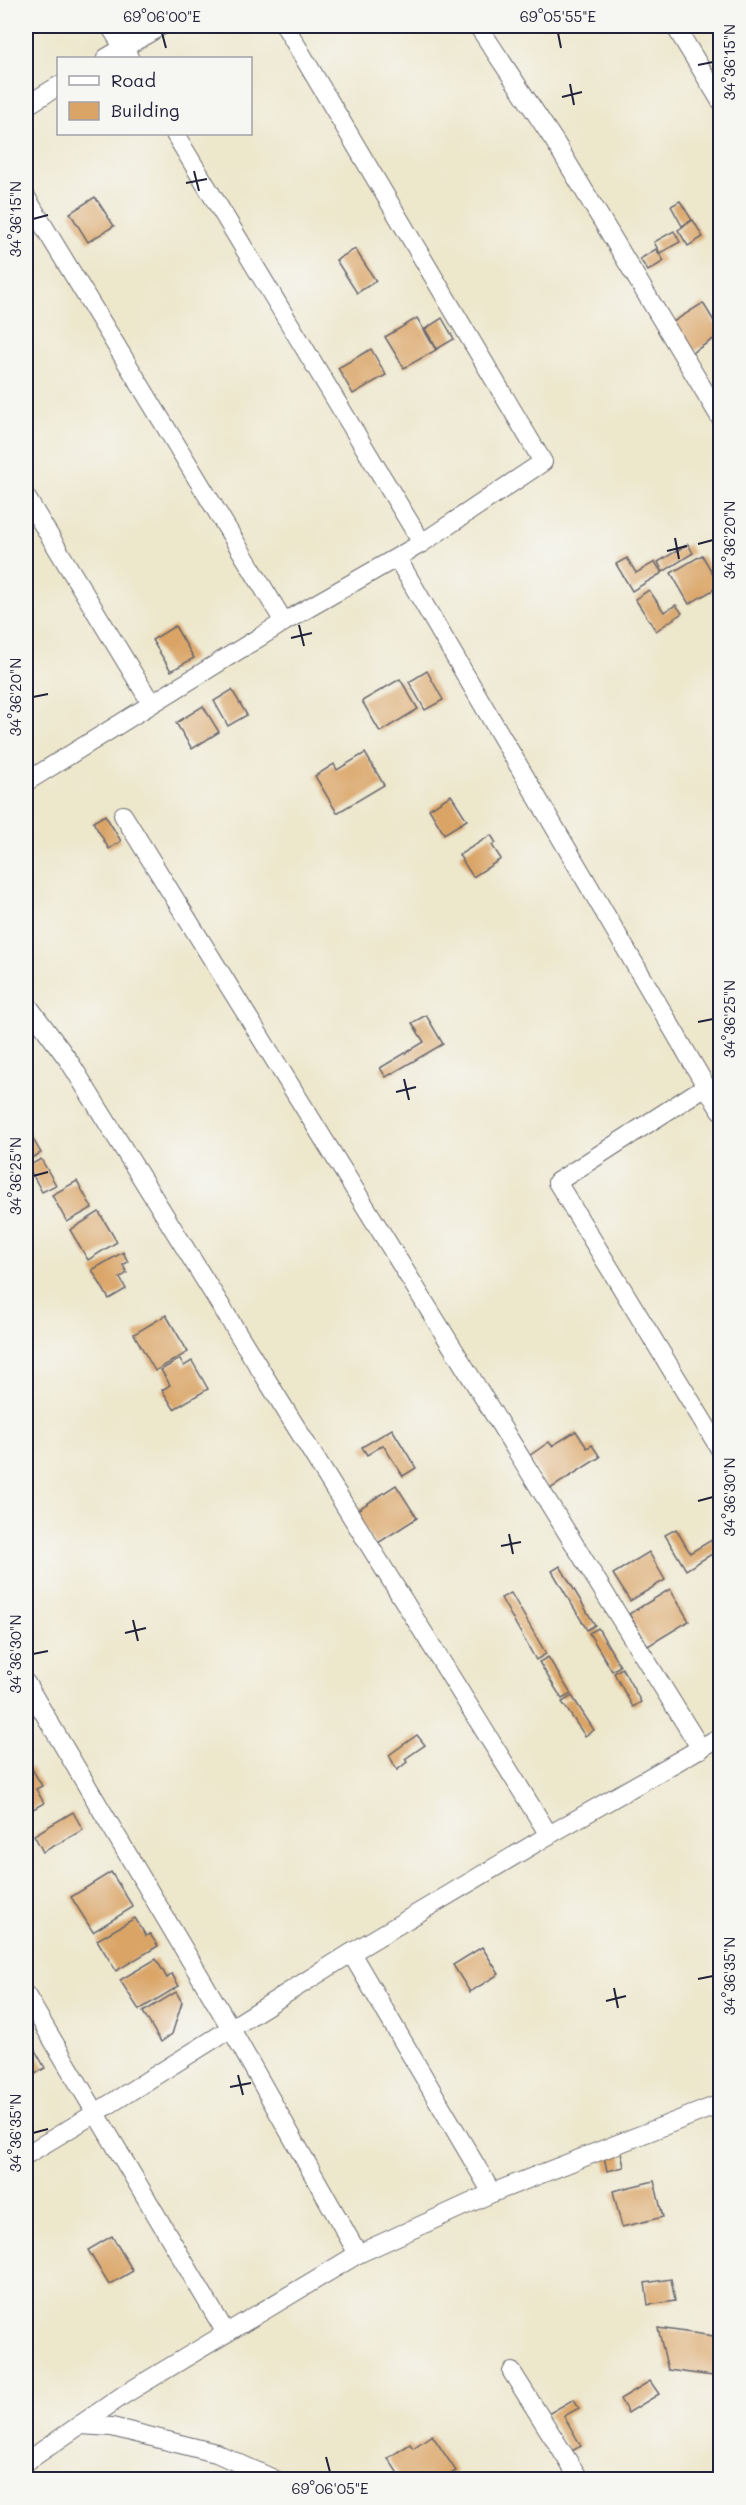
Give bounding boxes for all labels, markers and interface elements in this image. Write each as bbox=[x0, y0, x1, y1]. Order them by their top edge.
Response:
text: 69°06'00"E bbox=[123, 6, 201, 26]
text: 69°05'55"E bbox=[520, 6, 597, 26]
text: 34°36'15"N bbox=[719, 24, 739, 100]
legend bbox=[57, 57, 252, 135]
text: Road bbox=[111, 68, 156, 92]
text: Building bbox=[111, 98, 179, 122]
text: 34°36'15"N bbox=[5, 181, 25, 257]
text: 34°36'20"N bbox=[719, 501, 739, 579]
text: 34°36'20"N bbox=[5, 658, 25, 736]
text: 34°36'25"N bbox=[719, 980, 739, 1058]
text: 34°36'25"N bbox=[5, 1137, 25, 1215]
text: 34°36'30"N bbox=[719, 1458, 739, 1536]
text: 34°36'30"N bbox=[5, 1615, 25, 1693]
text: 34°36'35"N bbox=[719, 1937, 739, 2015]
text: 34°36'35"N bbox=[5, 2094, 25, 2172]
text: 69°06'05"E bbox=[291, 2478, 369, 2498]

